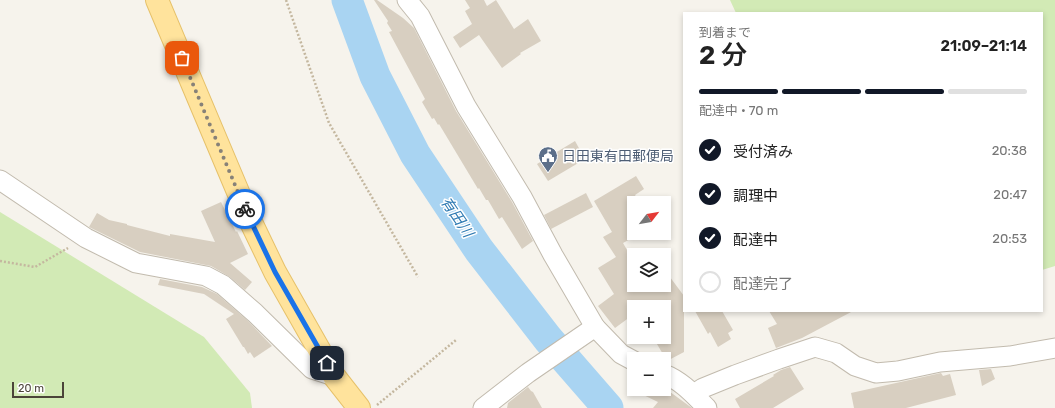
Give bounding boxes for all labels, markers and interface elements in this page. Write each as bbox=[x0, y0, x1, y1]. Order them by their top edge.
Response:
text: 到着まで bbox=[699, 25, 751, 40]
text: 21:09–21:14 bbox=[941, 37, 1027, 55]
text: 2 分 bbox=[699, 40, 747, 71]
pin bbox=[165, 41, 199, 75]
icon: bag bbox=[171, 47, 193, 69]
text: 配達中 · 70 m bbox=[699, 103, 778, 118]
icon: check bbox=[699, 139, 721, 161]
text: 受付済み bbox=[733, 143, 793, 161]
text: 20:38 bbox=[992, 143, 1027, 158]
public building icon: 日田東有田郵便局 bbox=[537, 145, 559, 173]
place label: 日田東有田郵便局 bbox=[562, 148, 674, 165]
icon: check bbox=[699, 183, 721, 205]
text: 調理中 bbox=[733, 187, 778, 205]
text: 20:47 bbox=[993, 187, 1027, 202]
courier bbox=[225, 189, 265, 229]
water label: 有田川 bbox=[437, 193, 478, 242]
north arrow bbox=[627, 196, 671, 240]
map controls bbox=[627, 196, 671, 396]
icon: bike bbox=[234, 198, 256, 220]
icon: check bbox=[699, 227, 721, 249]
text: 配達中 bbox=[733, 231, 778, 249]
text: 20:53 bbox=[992, 231, 1027, 246]
button: layers bbox=[627, 248, 671, 292]
text: 配達完了 bbox=[733, 275, 793, 293]
button: + bbox=[627, 300, 671, 344]
pin bbox=[310, 346, 344, 380]
icon: home bbox=[316, 352, 338, 374]
button: − bbox=[627, 352, 671, 396]
scale bar bbox=[12, 380, 64, 399]
text: 20 m bbox=[18, 382, 44, 395]

